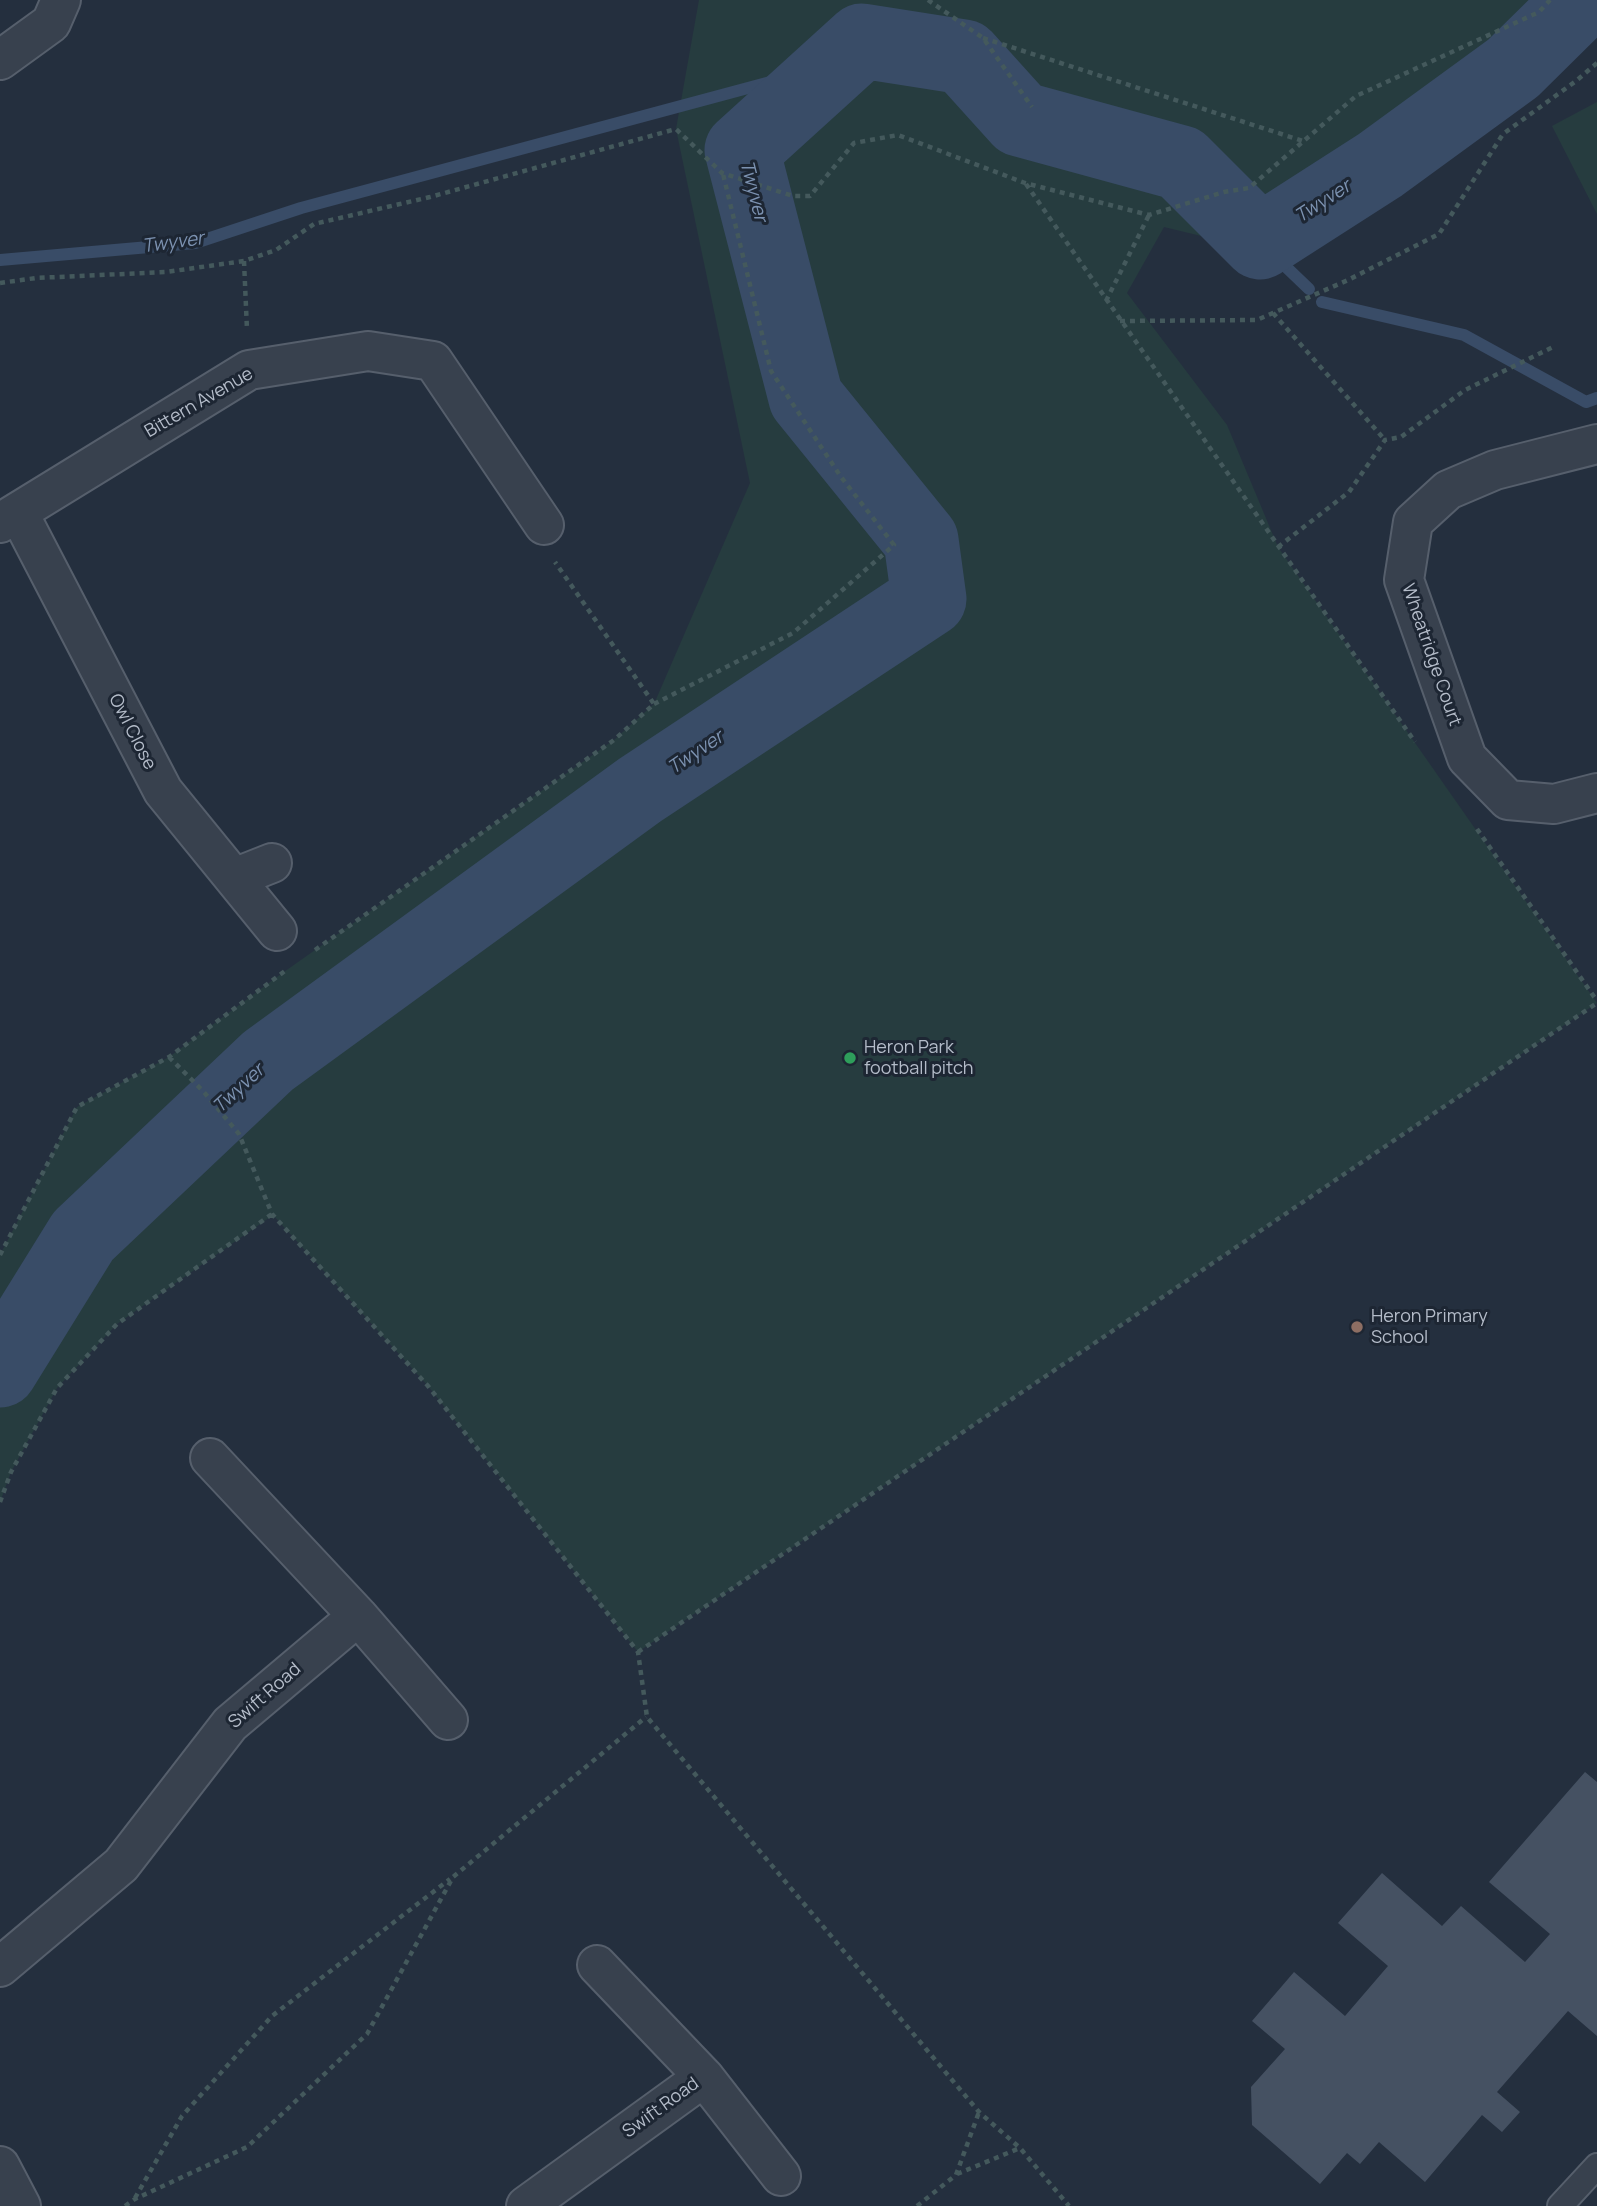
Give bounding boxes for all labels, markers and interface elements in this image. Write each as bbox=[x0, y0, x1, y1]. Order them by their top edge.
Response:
water label: Twyver bbox=[734, 158, 772, 224]
water label: Twyver bbox=[1291, 176, 1355, 228]
water label: Twyver bbox=[141, 227, 205, 259]
street label: Bittern Avenue bbox=[141, 363, 257, 443]
street label: Wheatridge Court bbox=[1397, 581, 1465, 729]
street label: Owl Close bbox=[104, 690, 160, 774]
water label: Twyver bbox=[664, 726, 728, 780]
place label: Heron Park football pitch bbox=[864, 1037, 974, 1080]
marker: Heron Park football pitch bbox=[842, 1050, 858, 1066]
water label: Twyver bbox=[209, 1060, 269, 1118]
place label: Heron Primary School bbox=[1371, 1306, 1488, 1348]
marker: Heron Primary School bbox=[1349, 1319, 1365, 1335]
street label: Swift Road bbox=[224, 1659, 306, 1733]
street label: Swift Road bbox=[619, 2073, 703, 2143]

